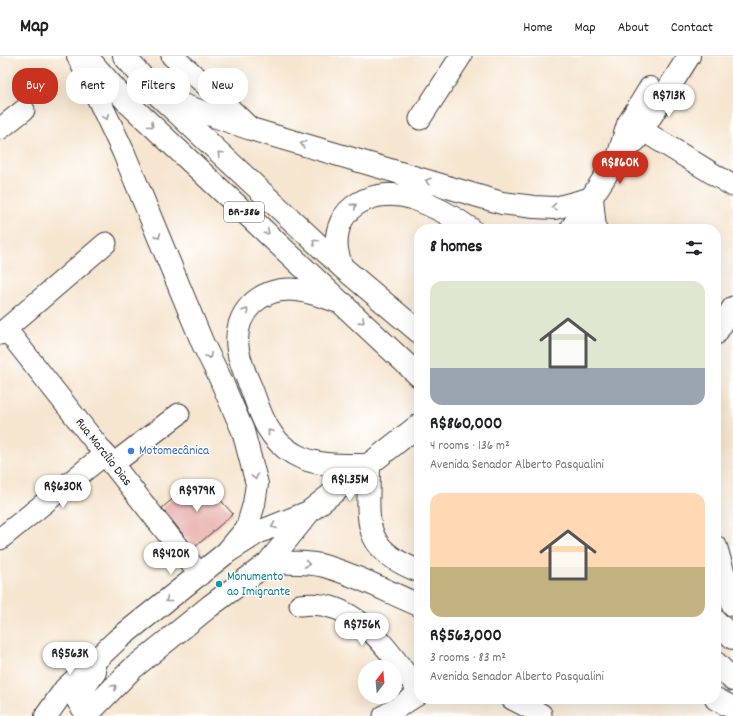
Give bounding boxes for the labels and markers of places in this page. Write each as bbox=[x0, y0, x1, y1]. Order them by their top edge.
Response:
pin: R$713K bbox=[636, 84, 702, 118]
pin: R$860K bbox=[587, 151, 653, 185]
place label: Motomecânica bbox=[139, 442, 210, 461]
marker: Motomecânica bbox=[126, 446, 136, 456]
pin: R$1.35M bbox=[313, 468, 387, 502]
pin: R$630K bbox=[30, 475, 96, 509]
pin: R$979K bbox=[164, 479, 230, 513]
pin: R$420K bbox=[138, 542, 204, 576]
place label: Monumento ao Imigrante bbox=[227, 568, 291, 602]
marker: Monumento ao Imigrante bbox=[214, 579, 224, 589]
pin: R$756K bbox=[329, 613, 395, 647]
pin: R$563K bbox=[37, 642, 103, 676]

